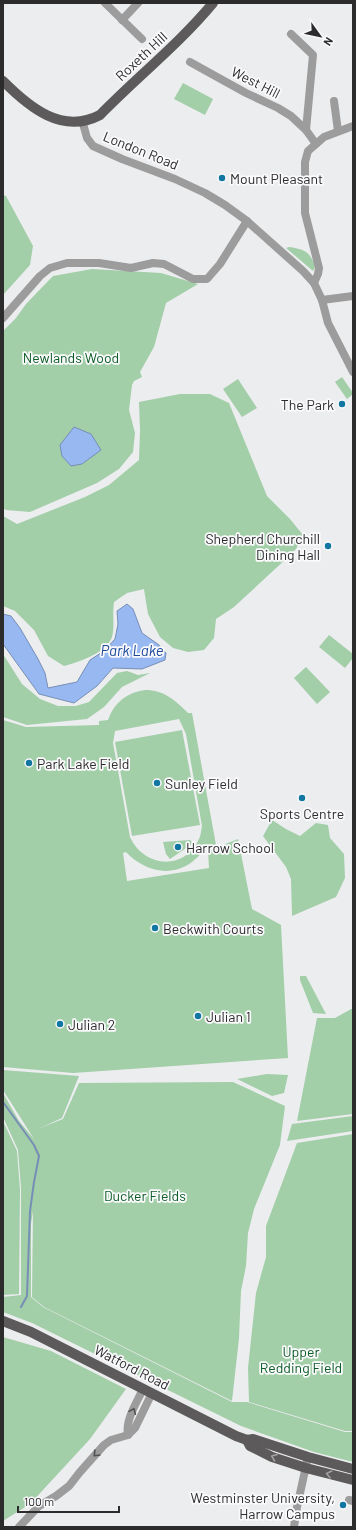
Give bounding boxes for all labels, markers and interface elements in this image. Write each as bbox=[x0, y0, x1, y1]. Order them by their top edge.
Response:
north arrow bbox=[300, 16, 340, 56]
street label: Roxeth Hill bbox=[112, 28, 170, 84]
text: N bbox=[321, 35, 336, 48]
street label: West Hill bbox=[229, 62, 283, 102]
street label: London Road bbox=[101, 127, 181, 173]
place label: Mount Pleasant bbox=[230, 170, 323, 187]
marker: Mount Pleasant bbox=[217, 173, 227, 183]
park label: Newlands Wood bbox=[23, 349, 119, 366]
place label: The Park bbox=[281, 396, 334, 413]
marker: The Park bbox=[337, 399, 347, 409]
place label: Shepherd Churchill Dining Hall bbox=[205, 530, 320, 563]
marker: Shepherd Churchill Dining Hall bbox=[323, 541, 333, 551]
water label: Park Lake bbox=[101, 641, 164, 659]
place label: Park Lake Field bbox=[37, 755, 129, 772]
marker: Park Lake Field bbox=[24, 758, 34, 768]
place label: Sunley Field bbox=[165, 775, 238, 792]
marker: Sunley Field bbox=[152, 778, 162, 788]
marker: Sports Centre bbox=[297, 793, 307, 803]
place label: Sports Centre bbox=[260, 805, 344, 822]
place label: Harrow School bbox=[186, 839, 274, 856]
marker: Harrow School bbox=[173, 842, 183, 852]
place label: Beckwith Courts bbox=[163, 920, 264, 937]
marker: Beckwith Courts bbox=[150, 923, 160, 933]
place label: Julian 1 bbox=[206, 1008, 251, 1025]
marker: Julian 1 bbox=[193, 1011, 203, 1021]
place label: Julian 2 bbox=[68, 1016, 115, 1033]
marker: Julian 2 bbox=[55, 1019, 65, 1029]
park label: Ducker Fields bbox=[104, 1187, 186, 1204]
street label: Watford Road bbox=[92, 1341, 172, 1393]
park label: Upper Redding Field bbox=[260, 1343, 342, 1376]
one-way arrow bbox=[128, 1408, 136, 1416]
one-way arrow bbox=[93, 1450, 100, 1457]
one-way arrow bbox=[271, 1454, 278, 1462]
one-way arrow bbox=[326, 1470, 333, 1478]
scale bar bbox=[18, 1488, 119, 1514]
place label: Westminster University, Harrow Campus bbox=[191, 1489, 335, 1522]
text: 100 m bbox=[24, 1494, 54, 1508]
marker: Westminster University, Harrow Campus bbox=[338, 1500, 348, 1510]

